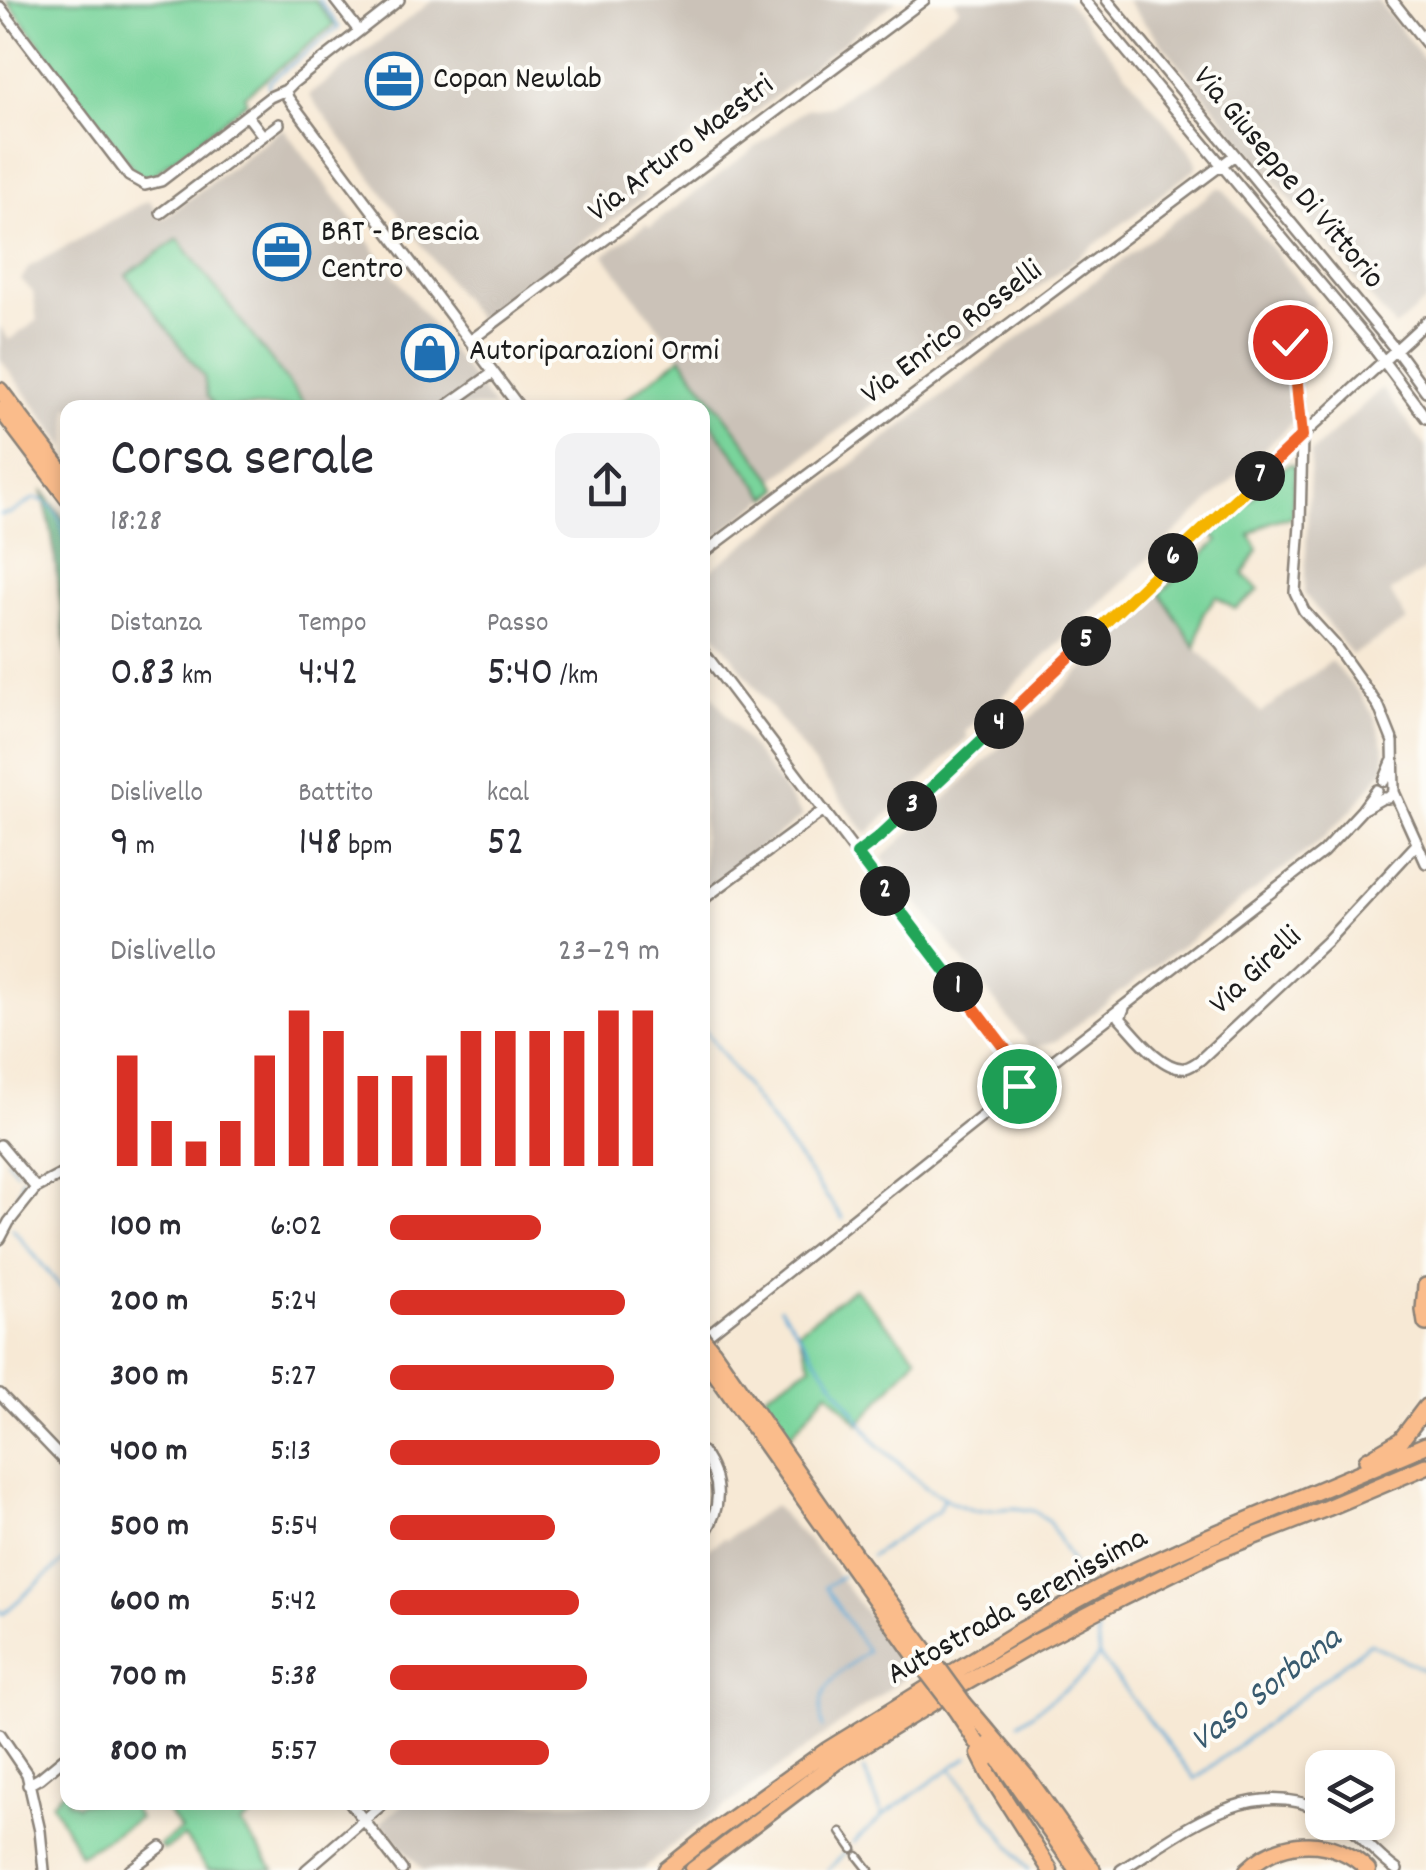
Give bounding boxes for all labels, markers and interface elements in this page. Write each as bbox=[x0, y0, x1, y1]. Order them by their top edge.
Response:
office icon: Copan Newlab bbox=[364, 51, 424, 111]
street label: Via Giuseppe Di Vittorio bbox=[1180, 57, 1394, 301]
place label: Copan Newlab bbox=[433, 58, 602, 104]
street label: Via Arturo Maestri bbox=[579, 65, 785, 235]
place label: BRT - Brescia Centro bbox=[321, 211, 479, 294]
office icon: BRT - Brescia Centro bbox=[252, 222, 312, 282]
street label: Via Enrico Rosselli bbox=[853, 250, 1054, 418]
pin bbox=[1248, 300, 1333, 385]
icon: check bbox=[1263, 315, 1318, 370]
shop icon: Autoriparazioni Ormi bbox=[400, 323, 460, 383]
place label: Autoriparazioni Ormi bbox=[469, 330, 719, 376]
text: Corsa serale bbox=[110, 423, 374, 502]
button: share bbox=[555, 433, 660, 538]
pin: 7 bbox=[1235, 451, 1285, 501]
text: 7 bbox=[1255, 456, 1265, 496]
text: 18:28 bbox=[110, 500, 162, 546]
pin: 6 bbox=[1148, 533, 1198, 583]
text: 6 bbox=[1166, 538, 1180, 578]
text: Distanza bbox=[110, 605, 202, 645]
text: Tempo bbox=[298, 605, 366, 645]
text: Passo bbox=[487, 605, 549, 645]
pin: 5 bbox=[1061, 616, 1111, 666]
text: 5 bbox=[1080, 621, 1092, 661]
text: 0.83 bbox=[110, 645, 175, 705]
text: 4:42 bbox=[298, 645, 359, 705]
text: 5:40 bbox=[487, 645, 553, 705]
text: km bbox=[175, 658, 213, 698]
text: /km bbox=[553, 658, 599, 698]
pin: 4 bbox=[974, 699, 1024, 749]
text: 4 bbox=[993, 704, 1005, 744]
text: Dislivello bbox=[110, 775, 203, 815]
text: Battito bbox=[298, 775, 373, 815]
text: kcal bbox=[487, 775, 529, 815]
pin: 3 bbox=[887, 781, 937, 831]
text: 3 bbox=[906, 786, 918, 826]
text: 9 bbox=[110, 815, 129, 875]
text: 148 bbox=[298, 815, 342, 875]
text: 52 bbox=[487, 815, 524, 875]
text: m bbox=[129, 828, 155, 868]
text: bpm bbox=[342, 828, 393, 868]
pin: 2 bbox=[860, 866, 910, 916]
text: 2 bbox=[879, 871, 891, 911]
street label: Via Girelli bbox=[1200, 917, 1314, 1027]
text: Dislivello bbox=[110, 930, 216, 976]
text: 23–29 m bbox=[558, 930, 660, 976]
pin: 1 bbox=[933, 962, 983, 1012]
text: 1 bbox=[955, 967, 961, 1007]
pin bbox=[977, 1044, 1062, 1129]
icon: arrive bbox=[992, 1059, 1047, 1114]
text: 100 m bbox=[110, 1205, 181, 1251]
text: 6:02 bbox=[270, 1205, 322, 1251]
text: 200 m bbox=[110, 1280, 188, 1326]
text: 5:24 bbox=[270, 1280, 317, 1326]
text: 300 m bbox=[110, 1355, 188, 1401]
text: 5:27 bbox=[270, 1355, 316, 1401]
text: 400 m bbox=[110, 1430, 187, 1476]
text: 5:13 bbox=[270, 1430, 311, 1476]
text: 500 m bbox=[110, 1505, 189, 1551]
text: 5:54 bbox=[270, 1505, 318, 1551]
street label: Autostrada Serenissima bbox=[879, 1517, 1157, 1699]
text: 600 m bbox=[110, 1580, 190, 1626]
text: 5:42 bbox=[270, 1580, 317, 1626]
water label: Vaso Sorbana bbox=[1181, 1615, 1354, 1766]
text: 700 m bbox=[110, 1655, 186, 1701]
text: 5:38 bbox=[270, 1655, 317, 1701]
text: 800 m bbox=[110, 1730, 187, 1776]
text: 5:57 bbox=[270, 1730, 317, 1776]
map controls bbox=[1305, 1750, 1395, 1840]
button: layers bbox=[1305, 1750, 1395, 1840]

